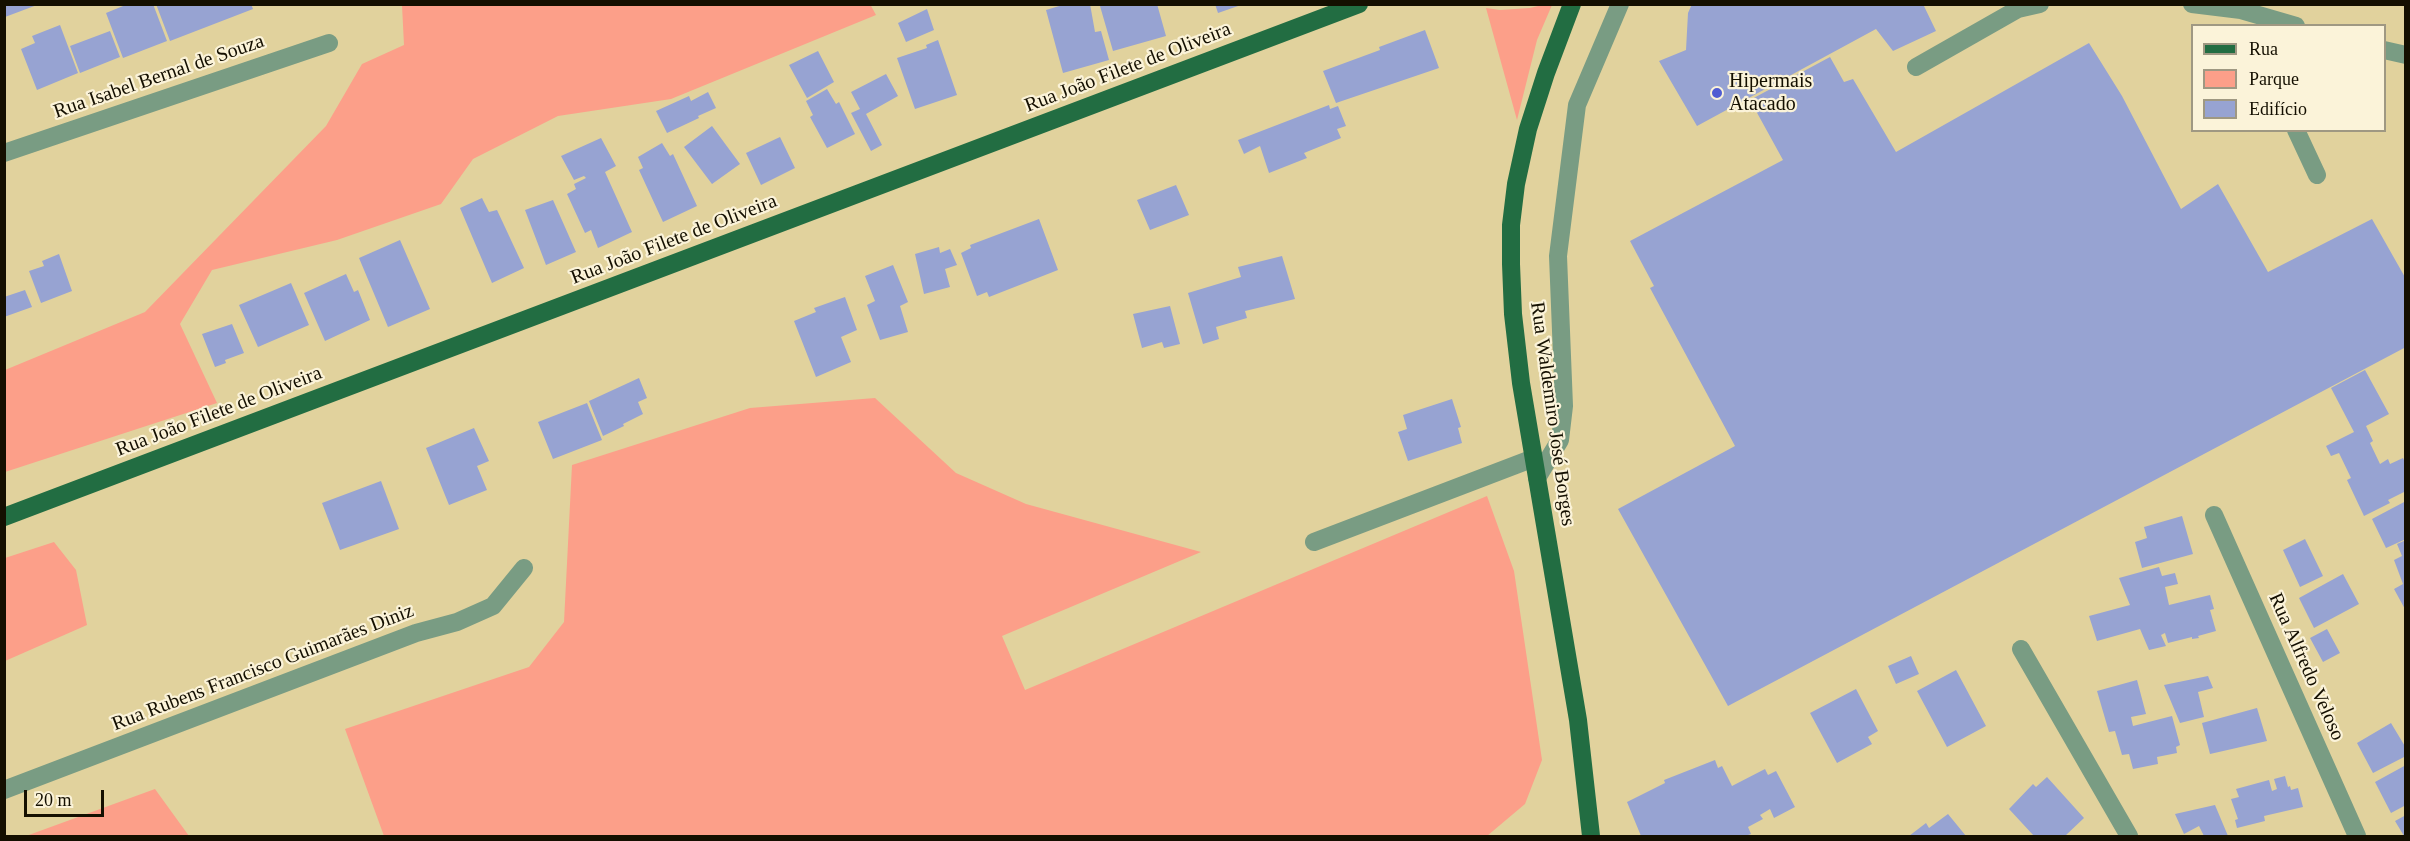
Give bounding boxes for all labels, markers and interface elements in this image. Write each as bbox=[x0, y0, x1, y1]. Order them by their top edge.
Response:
street label: Rua João Filete de Oliveira bbox=[1022, 18, 1234, 118]
legend bbox=[2191, 24, 2386, 132]
street label: Rua Isabel Bernal de Souza bbox=[51, 30, 267, 124]
text: Rua bbox=[2249, 39, 2278, 59]
text: Parque bbox=[2249, 69, 2299, 89]
place label: Hipermais Atacado bbox=[1729, 70, 1812, 117]
marker: Hipermais Atacado bbox=[1710, 86, 1724, 100]
text: Edifício bbox=[2249, 99, 2307, 119]
street label: Rua João Filete de Oliveira bbox=[568, 190, 780, 290]
street label: Rua Waldemiro José Borges bbox=[1524, 300, 1580, 528]
street label: Rua João Filete de Oliveira bbox=[113, 362, 325, 462]
street label: Rua Alfredo Veloso bbox=[2263, 590, 2349, 744]
street label: Rua Rubens Francisco Guimarães Diniz bbox=[109, 599, 417, 737]
scale bar bbox=[27, 778, 106, 816]
text: 20 m bbox=[35, 790, 72, 810]

